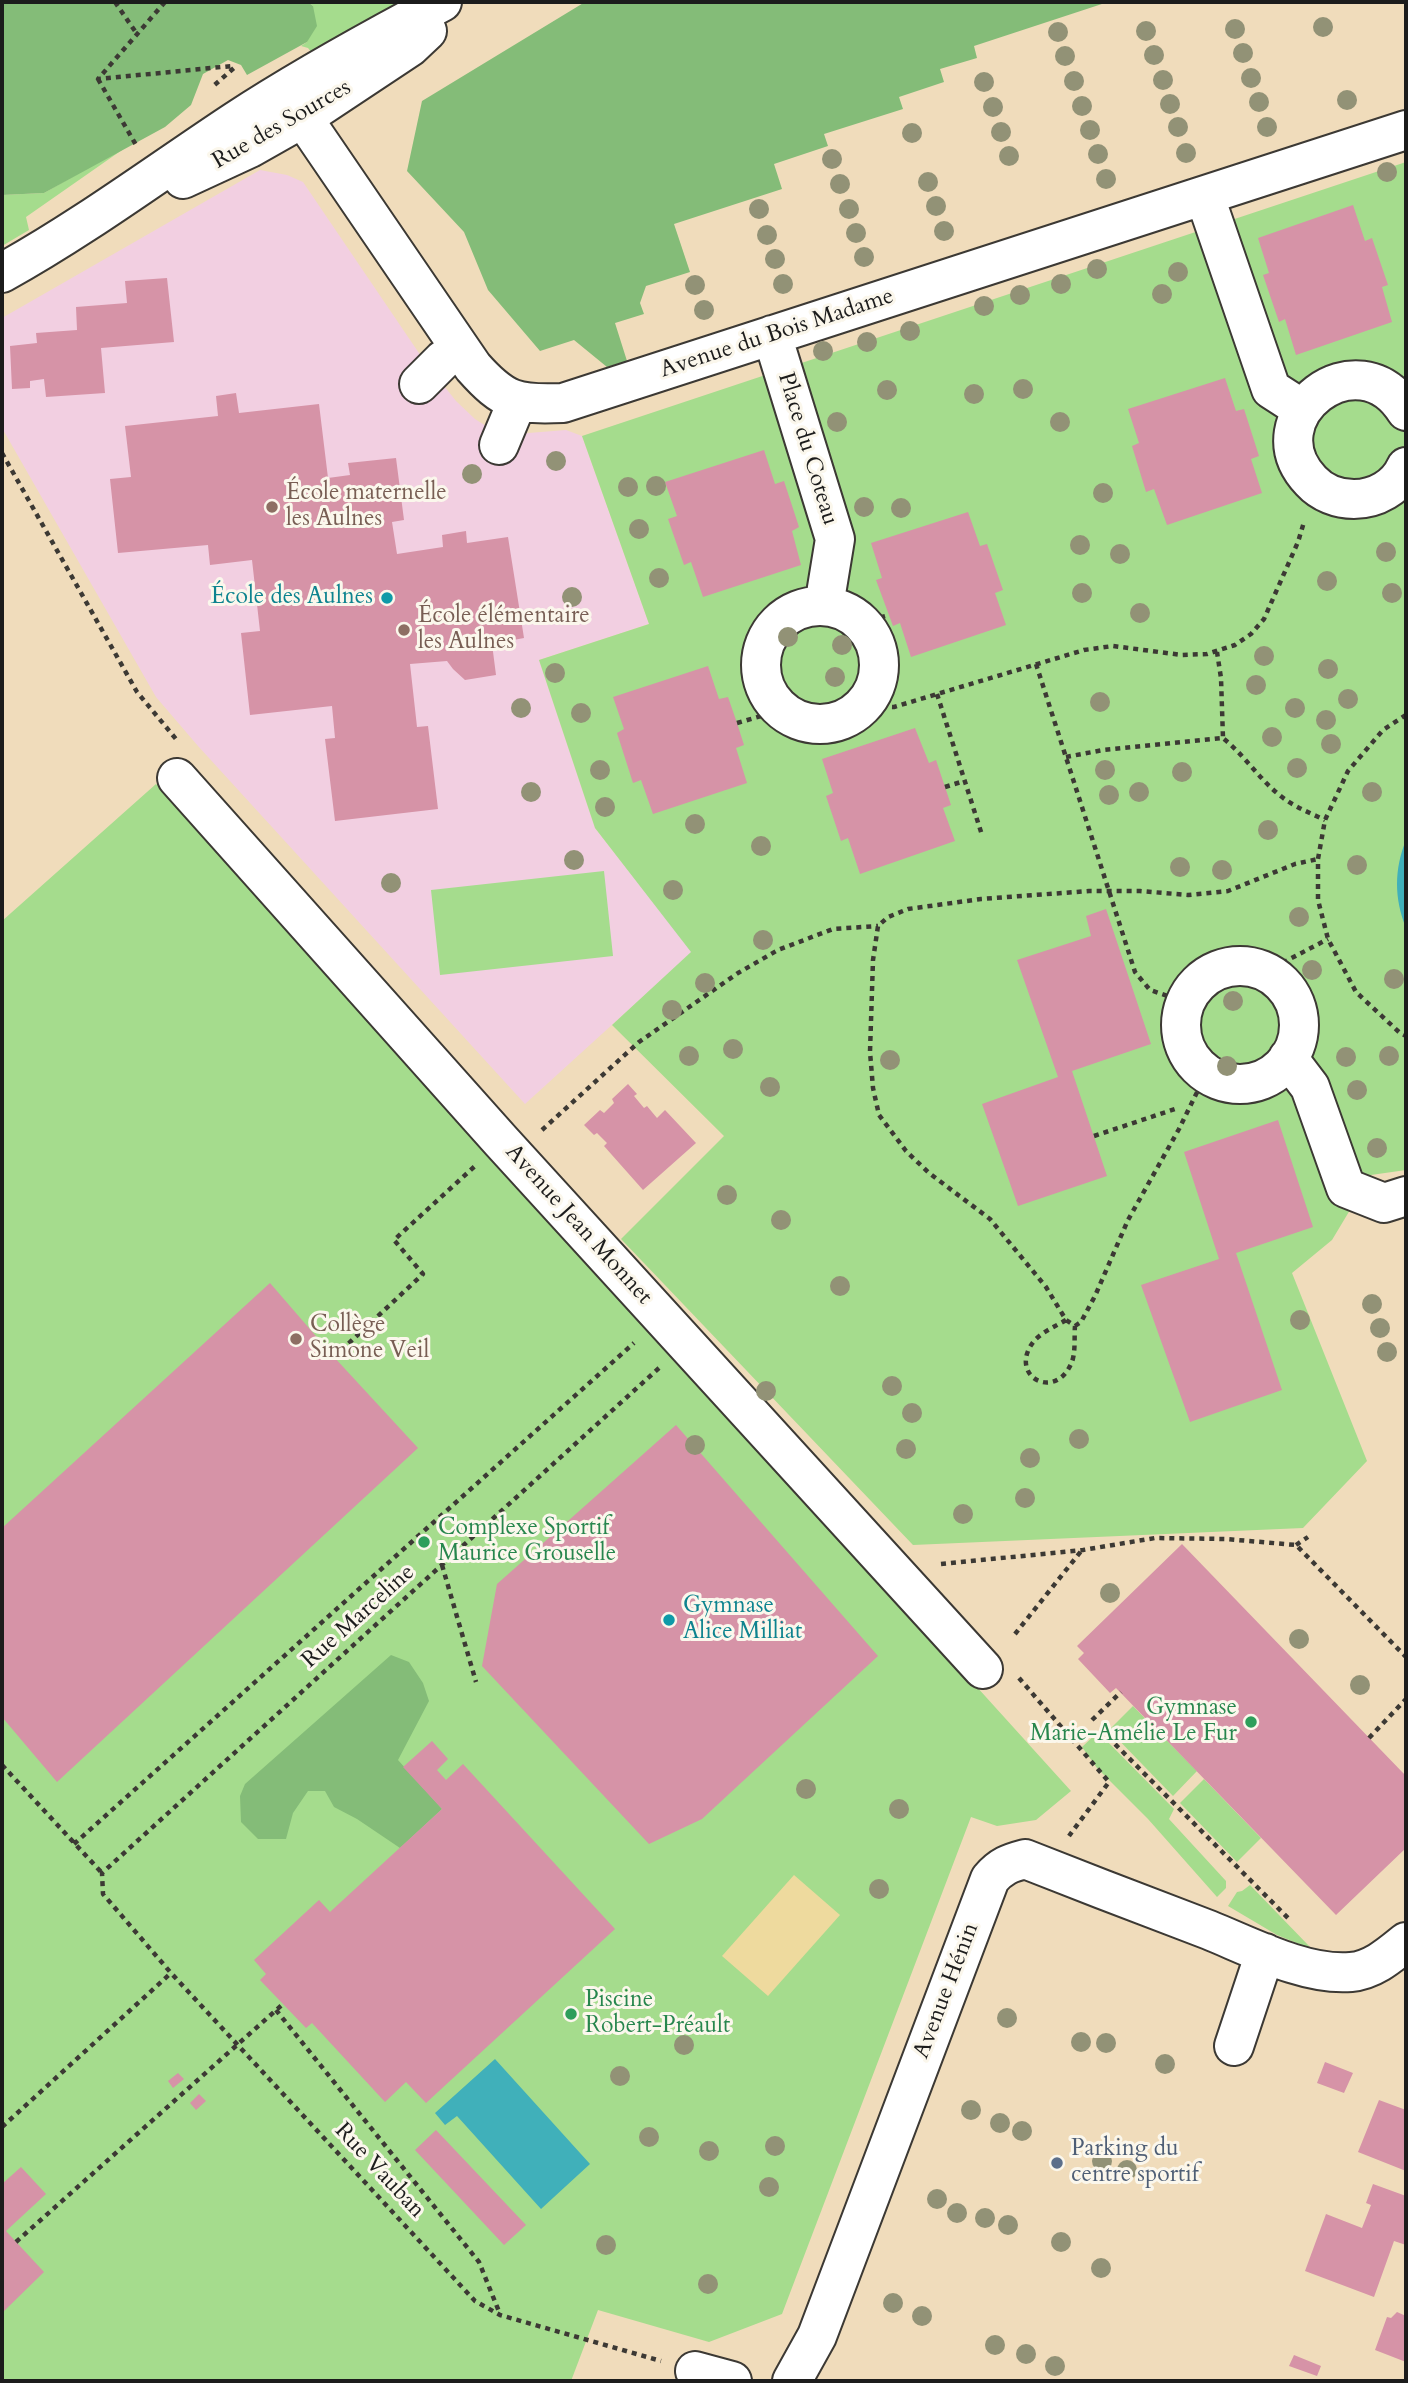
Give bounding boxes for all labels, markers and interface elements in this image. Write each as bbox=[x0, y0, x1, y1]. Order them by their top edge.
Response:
street label: Rue des Sources bbox=[208, 74, 356, 176]
street label: Avenue du Bois Madame bbox=[657, 283, 897, 385]
street label: Place du Coteau bbox=[771, 369, 843, 529]
place label: École maternelle les Aulnes bbox=[286, 480, 447, 534]
marker: École maternelle les Aulnes bbox=[264, 499, 280, 515]
place label: École des Aulnes bbox=[211, 584, 373, 612]
marker: École des Aulnes bbox=[379, 590, 395, 606]
place label: École élémentaire les Aulnes bbox=[418, 603, 590, 657]
marker: École élémentaire les Aulnes bbox=[396, 622, 412, 638]
street label: Avenue Jean Monnet bbox=[499, 1139, 657, 1311]
place label: Collège Simone Veil bbox=[310, 1312, 429, 1366]
marker: Collège Simone Veil bbox=[288, 1331, 304, 1347]
place label: Complexe Sportif Maurice Grouselle bbox=[438, 1515, 616, 1569]
marker: Complexe Sportif Maurice Grouselle bbox=[416, 1534, 432, 1550]
street label: Rue Marceline bbox=[297, 1559, 421, 1675]
place label: Gymnase Alice Milliat bbox=[683, 1593, 802, 1647]
marker: Gymnase Alice Milliat bbox=[661, 1612, 677, 1628]
place label: Gymnase Marie-Amélie Le Fur bbox=[1030, 1695, 1237, 1749]
marker: Gymnase Marie-Amélie Le Fur bbox=[1243, 1714, 1259, 1730]
street label: Avenue Hénin bbox=[908, 1919, 986, 2063]
place label: Piscine Robert-Préault bbox=[585, 1987, 730, 2041]
marker: Piscine Robert-Préault bbox=[563, 2006, 579, 2022]
street label: Rue Vauban bbox=[328, 2118, 430, 2224]
place label: Parking du centre sportif bbox=[1071, 2136, 1199, 2190]
marker: Parking du centre sportif bbox=[1049, 2155, 1065, 2171]

